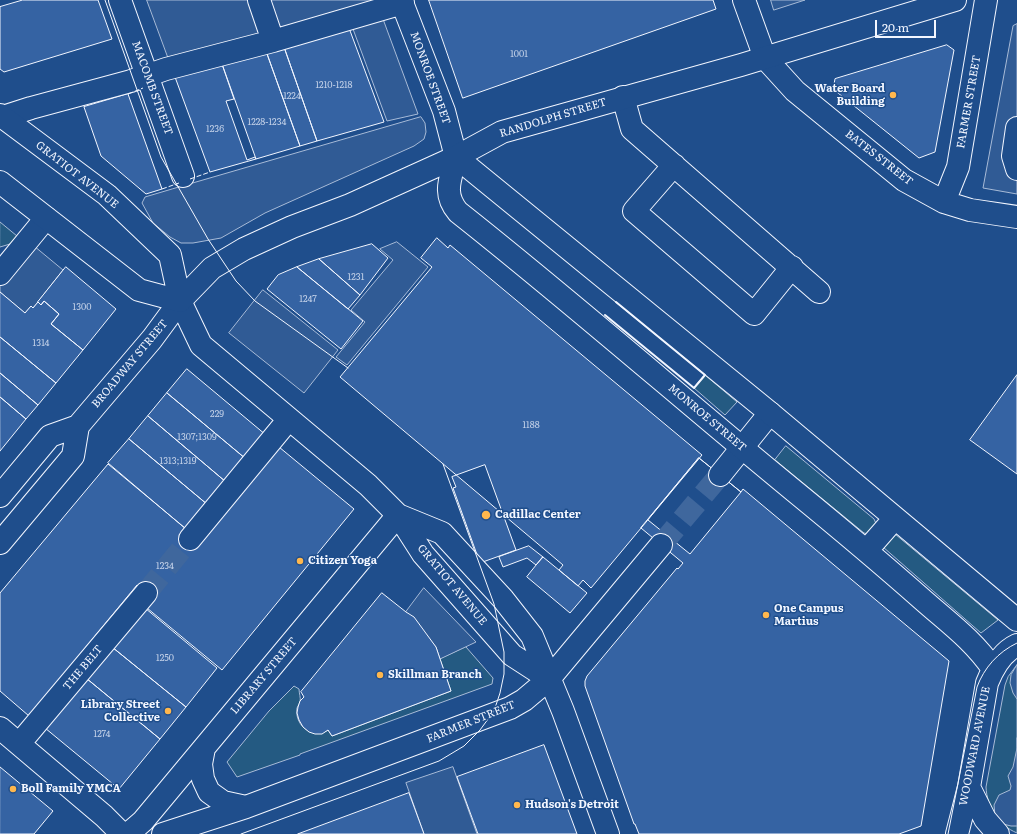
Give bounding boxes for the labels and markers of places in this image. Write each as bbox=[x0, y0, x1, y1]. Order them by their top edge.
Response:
place label: Water Board Building bbox=[814, 82, 885, 108]
marker: Water Board Building bbox=[888, 90, 898, 100]
place label: Cadillac Center bbox=[495, 508, 581, 522]
marker: Cadillac Center bbox=[480, 509, 492, 521]
place label: Citizen Yoga bbox=[308, 554, 377, 568]
marker: Citizen Yoga bbox=[295, 556, 305, 566]
place label: One Campus Martius bbox=[774, 602, 844, 628]
marker: One Campus Martius bbox=[761, 610, 771, 620]
place label: Skillman Branch bbox=[388, 668, 482, 682]
marker: Skillman Branch bbox=[375, 670, 385, 680]
place label: Library Street Collective bbox=[81, 698, 160, 724]
marker: Library Street Collective bbox=[163, 706, 173, 716]
place label: Boll Family YMCA bbox=[21, 782, 121, 796]
marker: Boll Family YMCA bbox=[8, 784, 18, 794]
place label: Hudson's Detroit bbox=[525, 798, 619, 812]
marker: Hudson's Detroit bbox=[512, 800, 522, 810]

